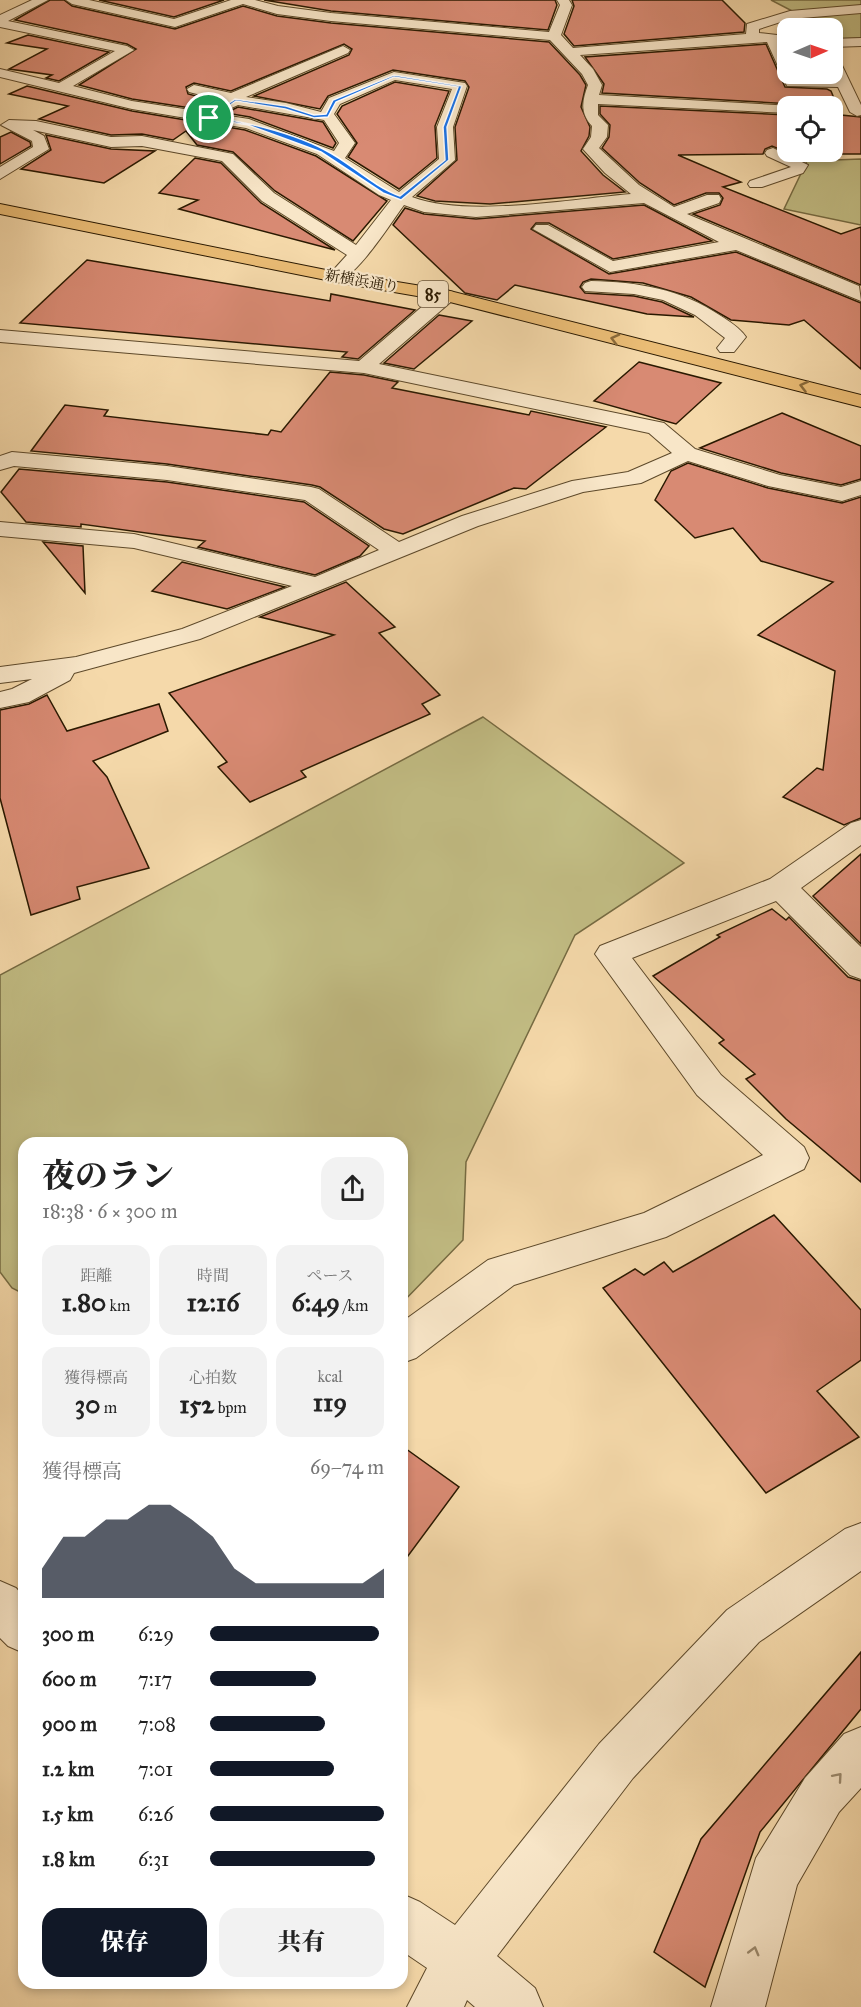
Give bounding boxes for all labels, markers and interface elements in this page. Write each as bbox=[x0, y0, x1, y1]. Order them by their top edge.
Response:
north arrow bbox=[777, 18, 843, 84]
map controls bbox=[777, 18, 843, 162]
pin bbox=[183, 92, 234, 143]
button: locate bbox=[777, 96, 843, 162]
icon: arrive bbox=[192, 101, 225, 134]
street label: 新横浜通り bbox=[323, 266, 401, 296]
road number: 85 bbox=[418, 281, 448, 307]
one-way arrow bbox=[610, 333, 620, 346]
one-way arrow bbox=[799, 381, 809, 394]
text: 夜のラン bbox=[42, 1156, 174, 1196]
button: share bbox=[321, 1157, 384, 1220]
text: 18:38 · 6 × 300 m bbox=[42, 1199, 178, 1223]
text: 距離 bbox=[80, 1266, 112, 1285]
text: 時間 bbox=[197, 1266, 229, 1285]
text: ペース bbox=[306, 1266, 354, 1285]
text: 1.80 bbox=[62, 1286, 106, 1318]
text: 12:16 bbox=[186, 1286, 240, 1318]
text: 6:49 bbox=[292, 1286, 340, 1318]
text: km bbox=[106, 1296, 130, 1315]
text: /km bbox=[340, 1296, 368, 1315]
text: kcal bbox=[317, 1367, 343, 1386]
text: 獲得標高 bbox=[64, 1368, 128, 1387]
text: 心拍数 bbox=[189, 1368, 237, 1387]
text: 119 bbox=[313, 1386, 347, 1418]
text: 30 bbox=[75, 1388, 100, 1420]
text: 152 bbox=[179, 1388, 214, 1420]
text: m bbox=[100, 1398, 117, 1417]
text: bpm bbox=[214, 1398, 247, 1417]
text: 69–74 m bbox=[310, 1455, 384, 1479]
text: 獲得標高 bbox=[42, 1459, 122, 1483]
text: 300 m bbox=[42, 1622, 94, 1646]
text: 6:29 bbox=[138, 1622, 174, 1646]
text: 600 m bbox=[42, 1667, 97, 1691]
text: 7:17 bbox=[138, 1667, 172, 1691]
text: 900 m bbox=[42, 1712, 97, 1736]
text: 7:08 bbox=[138, 1712, 176, 1736]
text: 1.2 km bbox=[42, 1757, 94, 1781]
text: 7:01 bbox=[138, 1757, 173, 1781]
one-way arrow bbox=[830, 1773, 841, 1784]
text: 1.5 km bbox=[42, 1802, 93, 1826]
text: 6:26 bbox=[138, 1802, 173, 1826]
text: 1.8 km bbox=[42, 1847, 95, 1871]
text: 6:31 bbox=[138, 1847, 169, 1871]
button: 保存 bbox=[42, 1908, 207, 1977]
button: 共有 bbox=[219, 1908, 384, 1977]
one-way arrow bbox=[746, 1946, 759, 1956]

